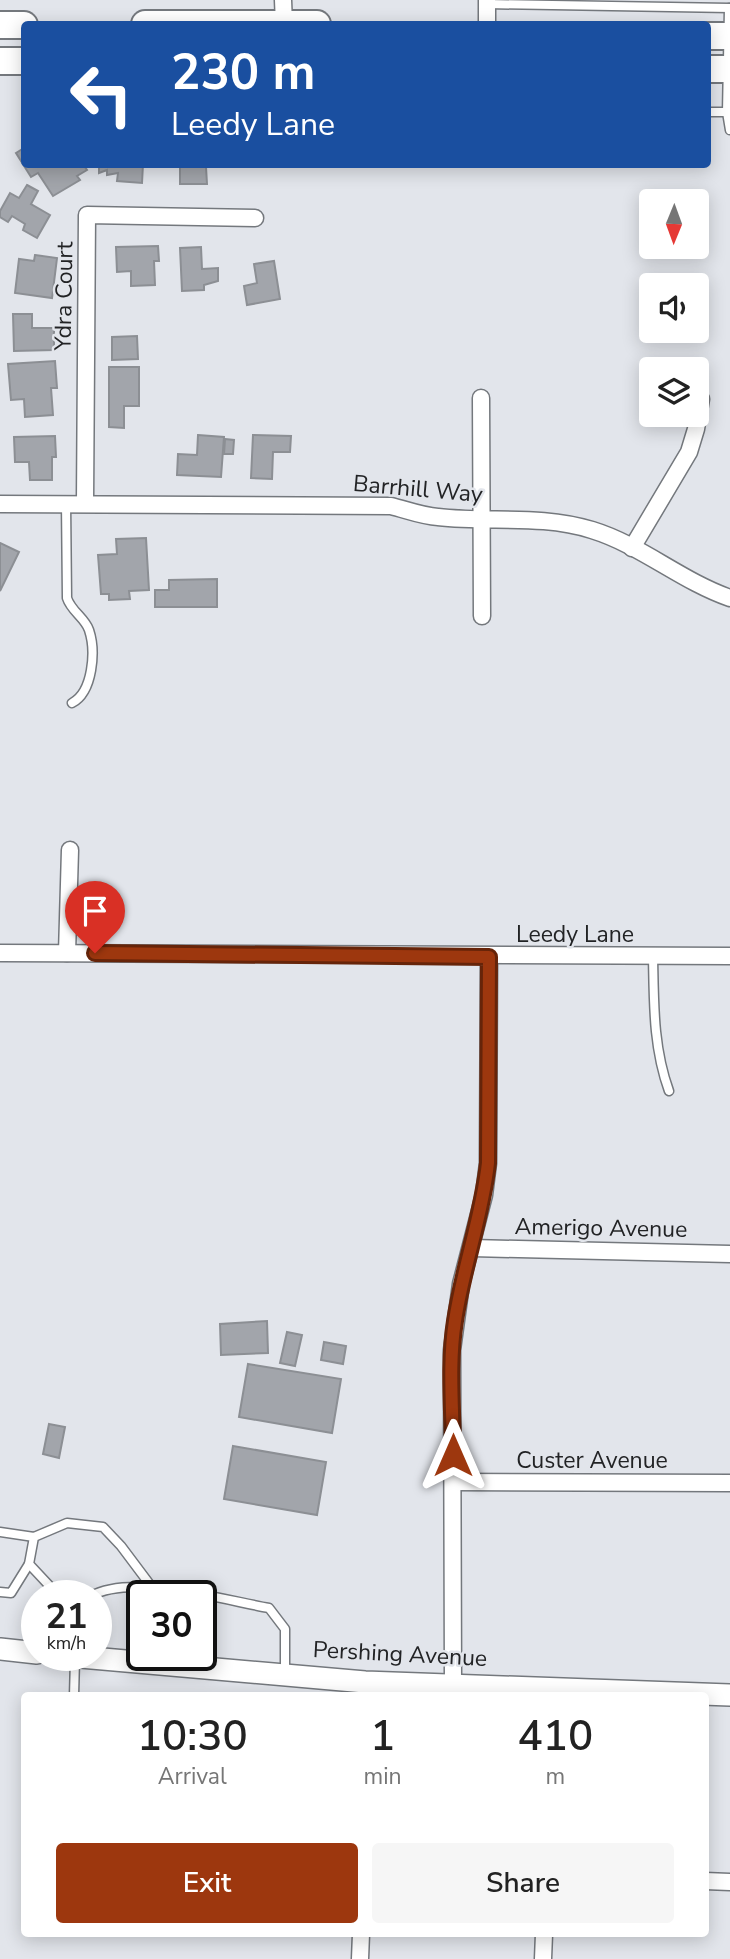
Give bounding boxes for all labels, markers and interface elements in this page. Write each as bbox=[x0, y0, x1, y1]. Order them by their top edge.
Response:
text: 230 m bbox=[171, 39, 315, 106]
icon: left bbox=[56, 49, 147, 140]
text: Leedy Lane bbox=[171, 103, 335, 146]
north arrow bbox=[639, 189, 709, 259]
map controls bbox=[639, 189, 709, 427]
street label: Ydra Court bbox=[48, 240, 80, 352]
button: sound bbox=[639, 273, 709, 343]
button: layers bbox=[639, 357, 709, 427]
street label: Barrhill Way bbox=[352, 468, 484, 510]
pin bbox=[65, 881, 125, 953]
icon: arrive bbox=[76, 892, 114, 930]
street label: Leedy Lane bbox=[516, 919, 634, 950]
street label: Amerigo Avenue bbox=[514, 1211, 688, 1245]
position arrow bbox=[416, 1418, 490, 1492]
street label: Custer Avenue bbox=[516, 1445, 668, 1476]
speed limit sign: 30 bbox=[126, 1580, 217, 1671]
text: 21 bbox=[45, 1593, 88, 1640]
text: km/h bbox=[47, 1631, 86, 1655]
street label: Pershing Avenue bbox=[312, 1634, 488, 1674]
text: 10:30 bbox=[137, 1708, 248, 1765]
text: 1 bbox=[370, 1708, 395, 1765]
text: 410 bbox=[517, 1708, 593, 1765]
text: Arrival bbox=[158, 1761, 227, 1792]
text: min bbox=[364, 1761, 402, 1792]
text: m bbox=[545, 1761, 565, 1792]
button: Exit bbox=[56, 1843, 358, 1923]
button: Share bbox=[372, 1843, 674, 1923]

